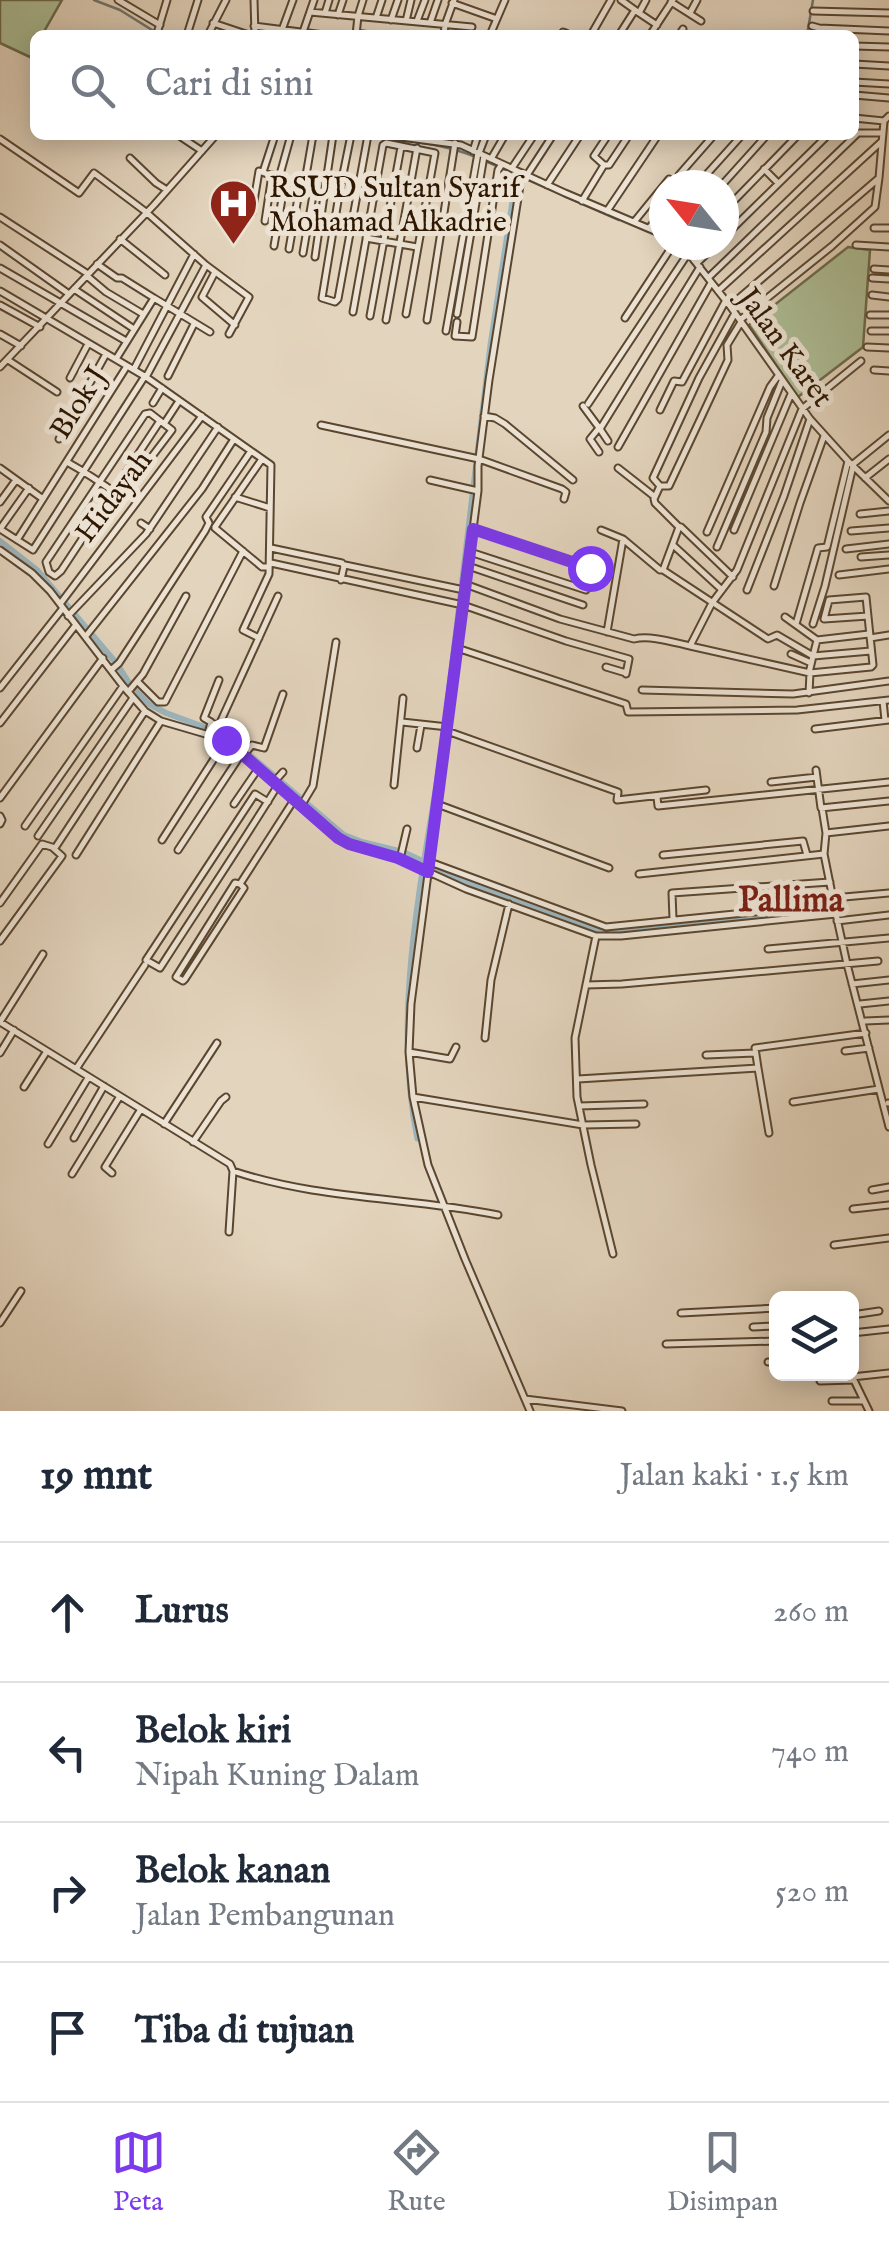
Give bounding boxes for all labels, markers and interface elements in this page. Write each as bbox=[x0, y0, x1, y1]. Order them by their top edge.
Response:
search box bbox=[30, 30, 859, 140]
icon: search bbox=[65, 58, 120, 113]
text: Cari di sini bbox=[145, 61, 314, 109]
place label: RSUD Sultan Syarif Mohamad Alkadrie bbox=[269, 170, 526, 242]
north arrow bbox=[649, 170, 739, 260]
hospital icon: RSUD Sultan Syarif Mohamad Alkadrie bbox=[208, 178, 260, 246]
street label: Jalan Karet bbox=[727, 279, 840, 415]
street label: Blok J bbox=[43, 360, 117, 447]
street label: Hidayah bbox=[68, 444, 162, 551]
route start bbox=[568, 546, 614, 592]
route end bbox=[204, 718, 250, 764]
district label: Pallima bbox=[738, 879, 845, 924]
map controls bbox=[769, 1291, 859, 1381]
button: layers bbox=[769, 1291, 859, 1381]
text: 19 mnt bbox=[40, 1450, 152, 1503]
text: Jalan kaki · 1.5 km bbox=[619, 1456, 849, 1497]
icon: ahead bbox=[40, 1585, 95, 1640]
text: Lurus bbox=[135, 1588, 229, 1636]
text: 260 m bbox=[773, 1592, 849, 1633]
text: Belok kiri bbox=[135, 1708, 291, 1756]
icon: left bbox=[40, 1725, 95, 1780]
text: 740 m bbox=[771, 1732, 849, 1773]
text: Nipah Kuning Dalam bbox=[135, 1756, 420, 1797]
text: Belok kanan bbox=[135, 1848, 330, 1896]
icon: right bbox=[40, 1865, 95, 1920]
text: 520 m bbox=[775, 1872, 849, 1913]
text: Jalan Pembangunan bbox=[135, 1896, 395, 1937]
icon: arrive bbox=[40, 2005, 95, 2060]
text: Tiba di tujuan bbox=[135, 2008, 355, 2056]
tab: Peta bbox=[111, 2125, 166, 2220]
tab: Rute bbox=[387, 2125, 446, 2220]
tab: Disimpan bbox=[667, 2125, 778, 2220]

